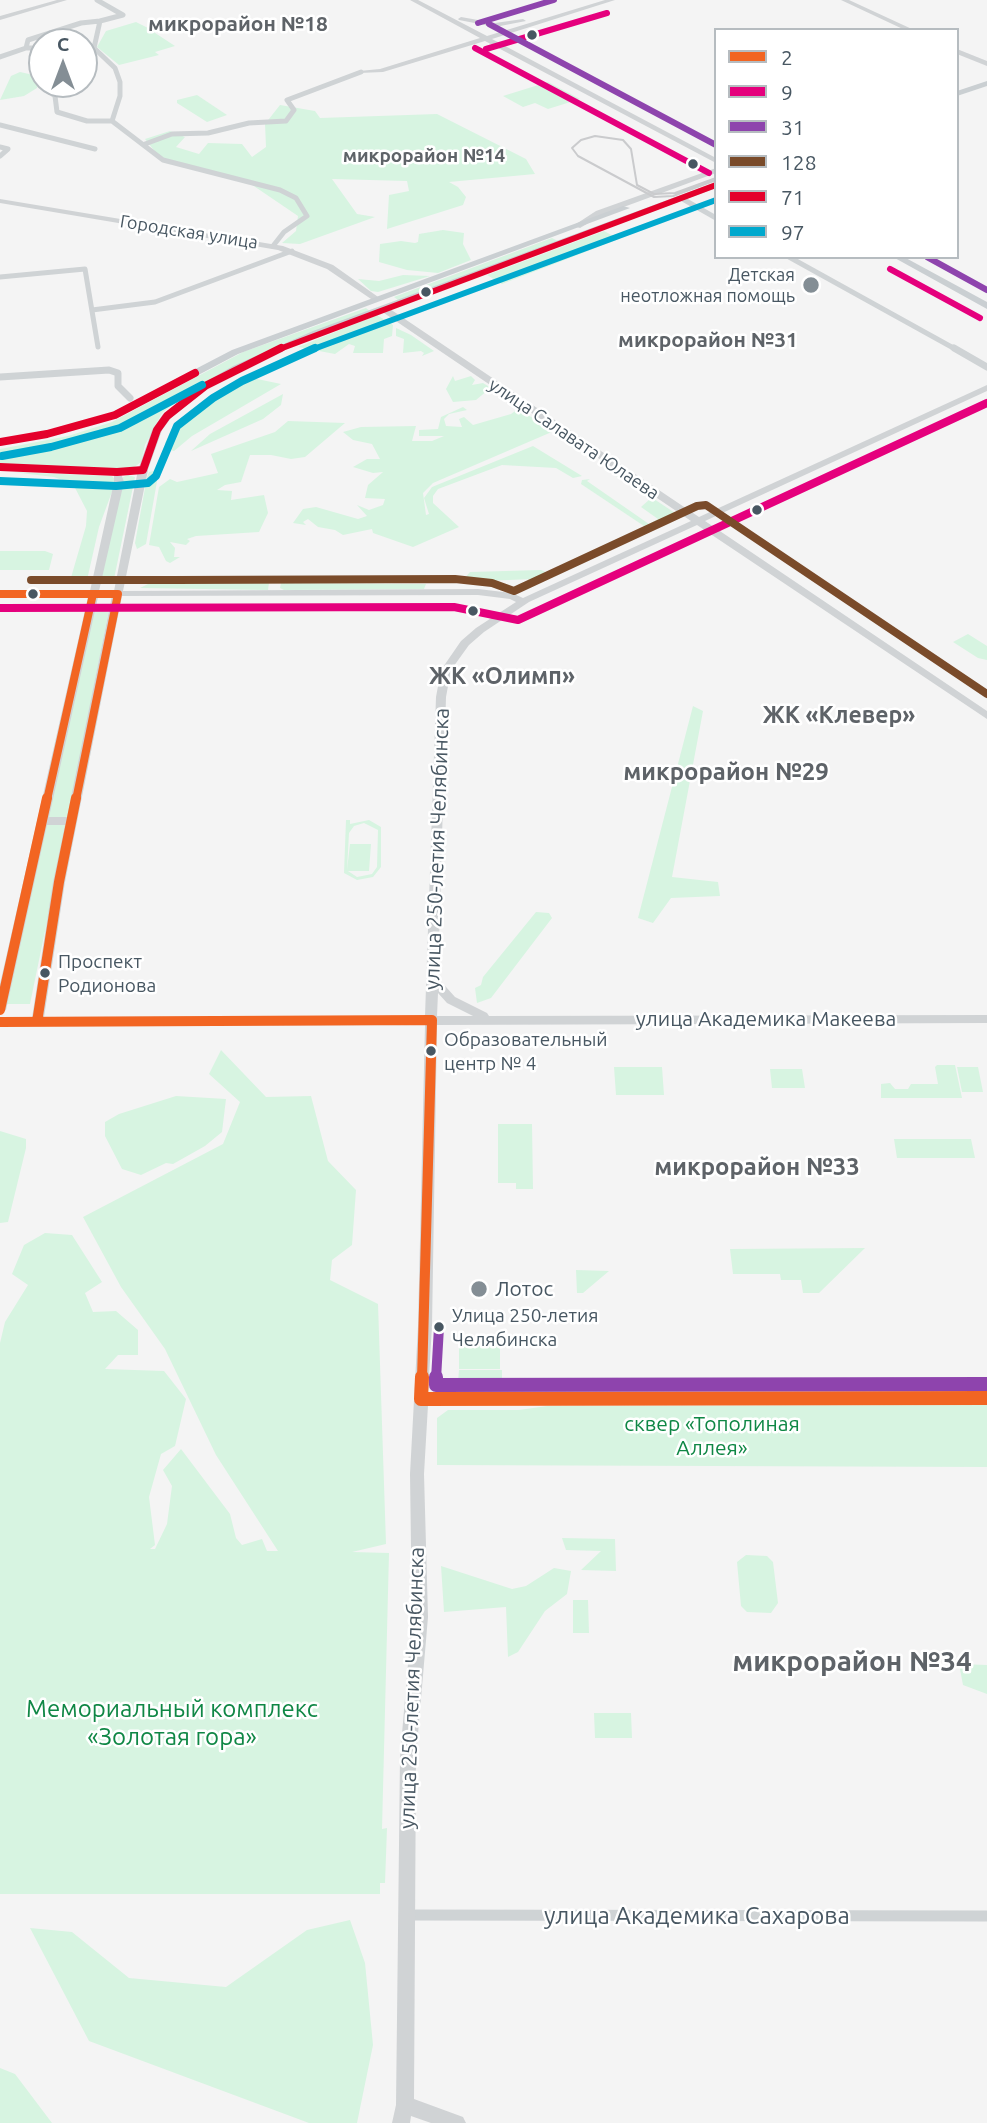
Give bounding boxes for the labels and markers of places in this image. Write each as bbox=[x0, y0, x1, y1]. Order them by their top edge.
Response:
unlabelled marker bbox=[525, 28, 539, 42]
unlabelled marker bbox=[686, 157, 700, 171]
place label: Детская неотложная помощь bbox=[620, 264, 795, 306]
marker: Детская неотложная помощь bbox=[801, 275, 821, 295]
unlabelled marker bbox=[419, 285, 433, 299]
unlabelled marker bbox=[750, 503, 764, 517]
unlabelled marker bbox=[26, 587, 40, 601]
unlabelled marker bbox=[466, 604, 480, 618]
place label: Проспект Родионова bbox=[58, 951, 156, 995]
marker: Проспект Родионова bbox=[38, 966, 52, 980]
place label: Образовательный центр № 4 bbox=[444, 1029, 608, 1073]
marker: Образовательный центр № 4 bbox=[424, 1044, 438, 1058]
place label: Лотос bbox=[495, 1276, 553, 1302]
marker: Лотос bbox=[469, 1279, 489, 1299]
place label: Улица 250-летия Челябинска bbox=[452, 1305, 598, 1349]
marker: Улица 250-летия Челябинска bbox=[432, 1320, 446, 1334]

